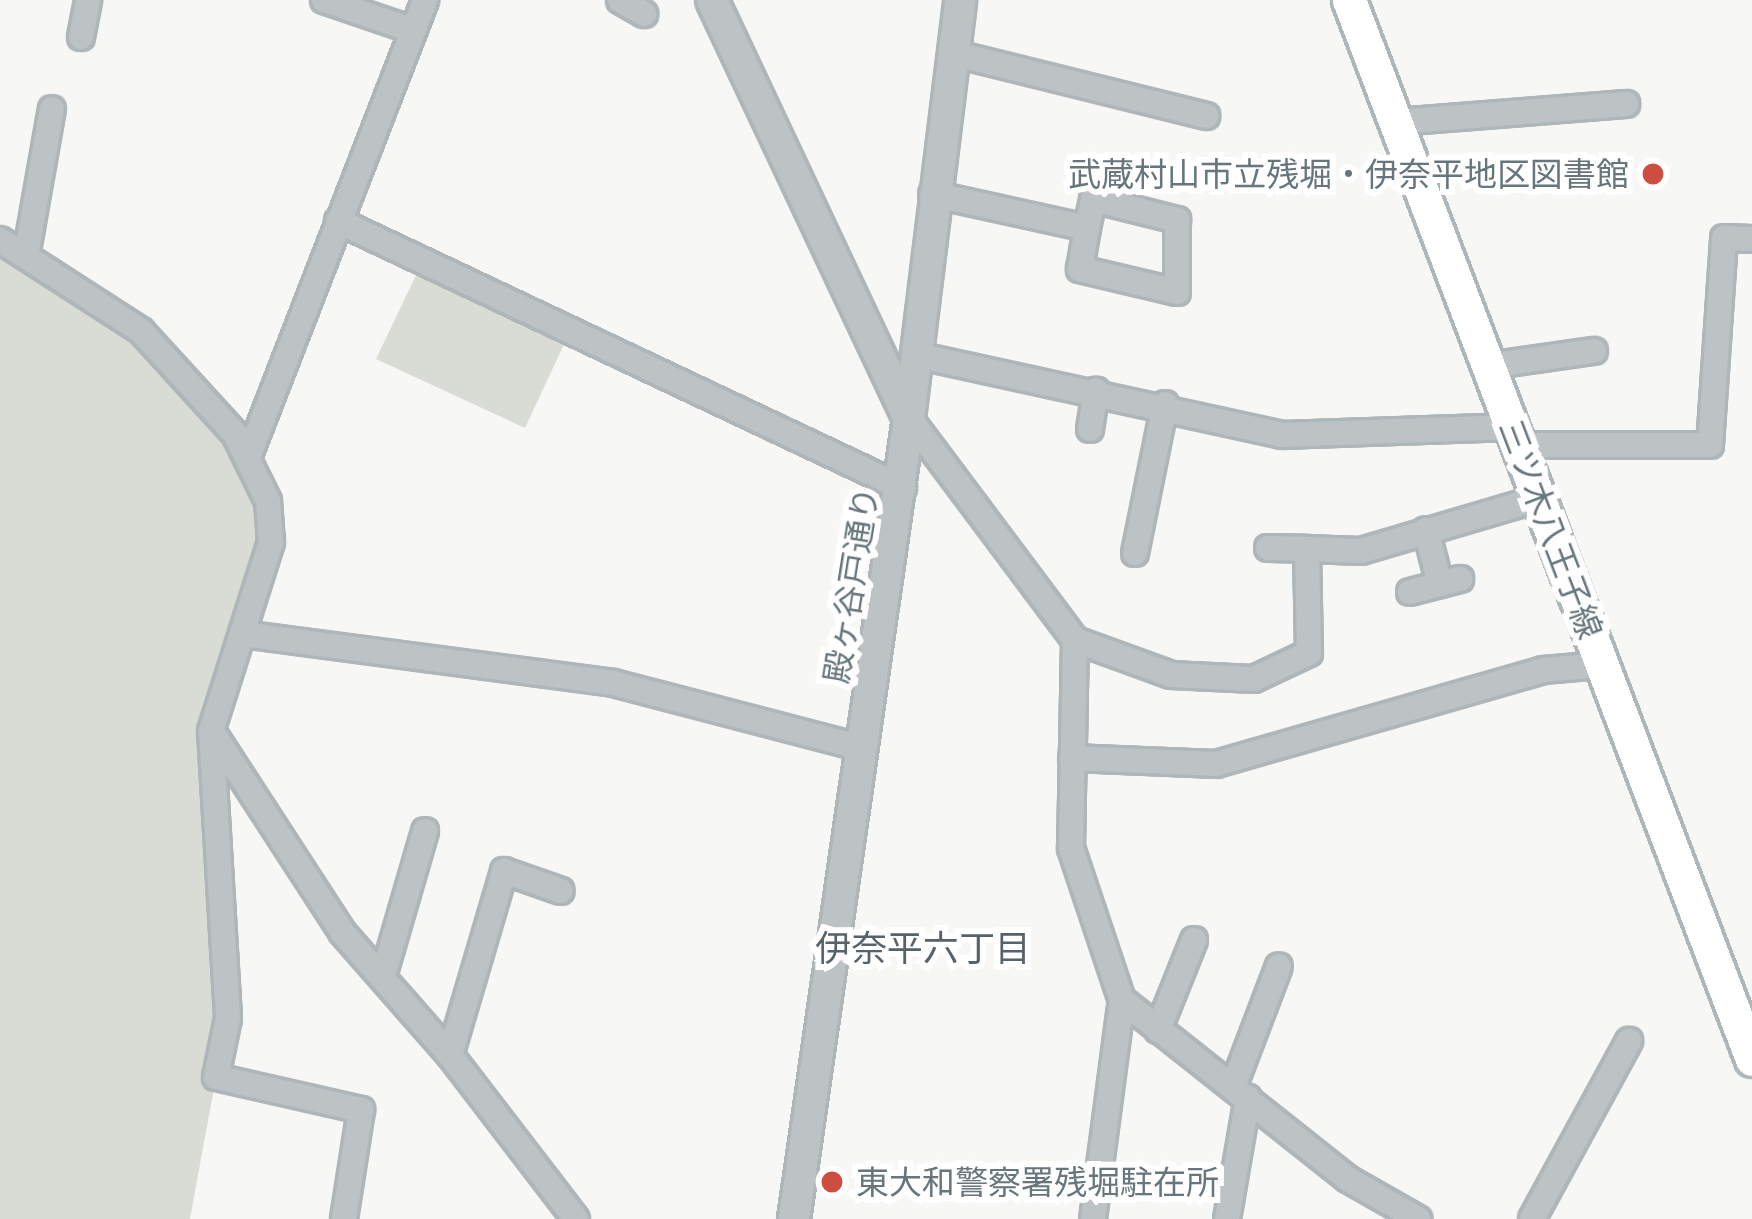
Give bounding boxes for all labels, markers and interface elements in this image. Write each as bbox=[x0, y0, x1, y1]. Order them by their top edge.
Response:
place label: 武蔵村山市立残堀・伊奈平地区図書館 bbox=[1068, 154, 1629, 194]
marker: 武蔵村山市立残堀・伊奈平地区図書館 bbox=[1640, 161, 1666, 187]
street label: 三ツ木八王子線 bbox=[1491, 414, 1611, 644]
street label: 殿ヶ谷戸通り bbox=[816, 484, 886, 686]
district label: 伊奈平六丁目 bbox=[815, 926, 1031, 970]
place label: 東大和警察署残堀駐在所 bbox=[856, 1162, 1219, 1202]
marker: 東大和警察署残堀駐在所 bbox=[819, 1169, 845, 1195]

